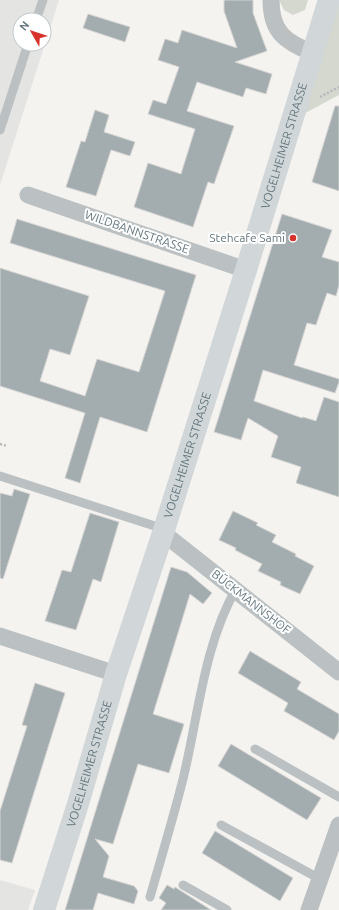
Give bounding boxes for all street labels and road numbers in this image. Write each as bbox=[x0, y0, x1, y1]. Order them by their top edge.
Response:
street label: VOGELHEIMER STRASSE bbox=[258, 81, 309, 210]
street label: WILDBANNSTRASSE bbox=[83, 208, 191, 256]
street label: VOGELHEIMER STRASSE bbox=[161, 390, 213, 520]
street label: BÜCKMANNSHOF bbox=[209, 567, 293, 636]
street label: VOGELHEIMER STRASSE bbox=[64, 699, 114, 829]

